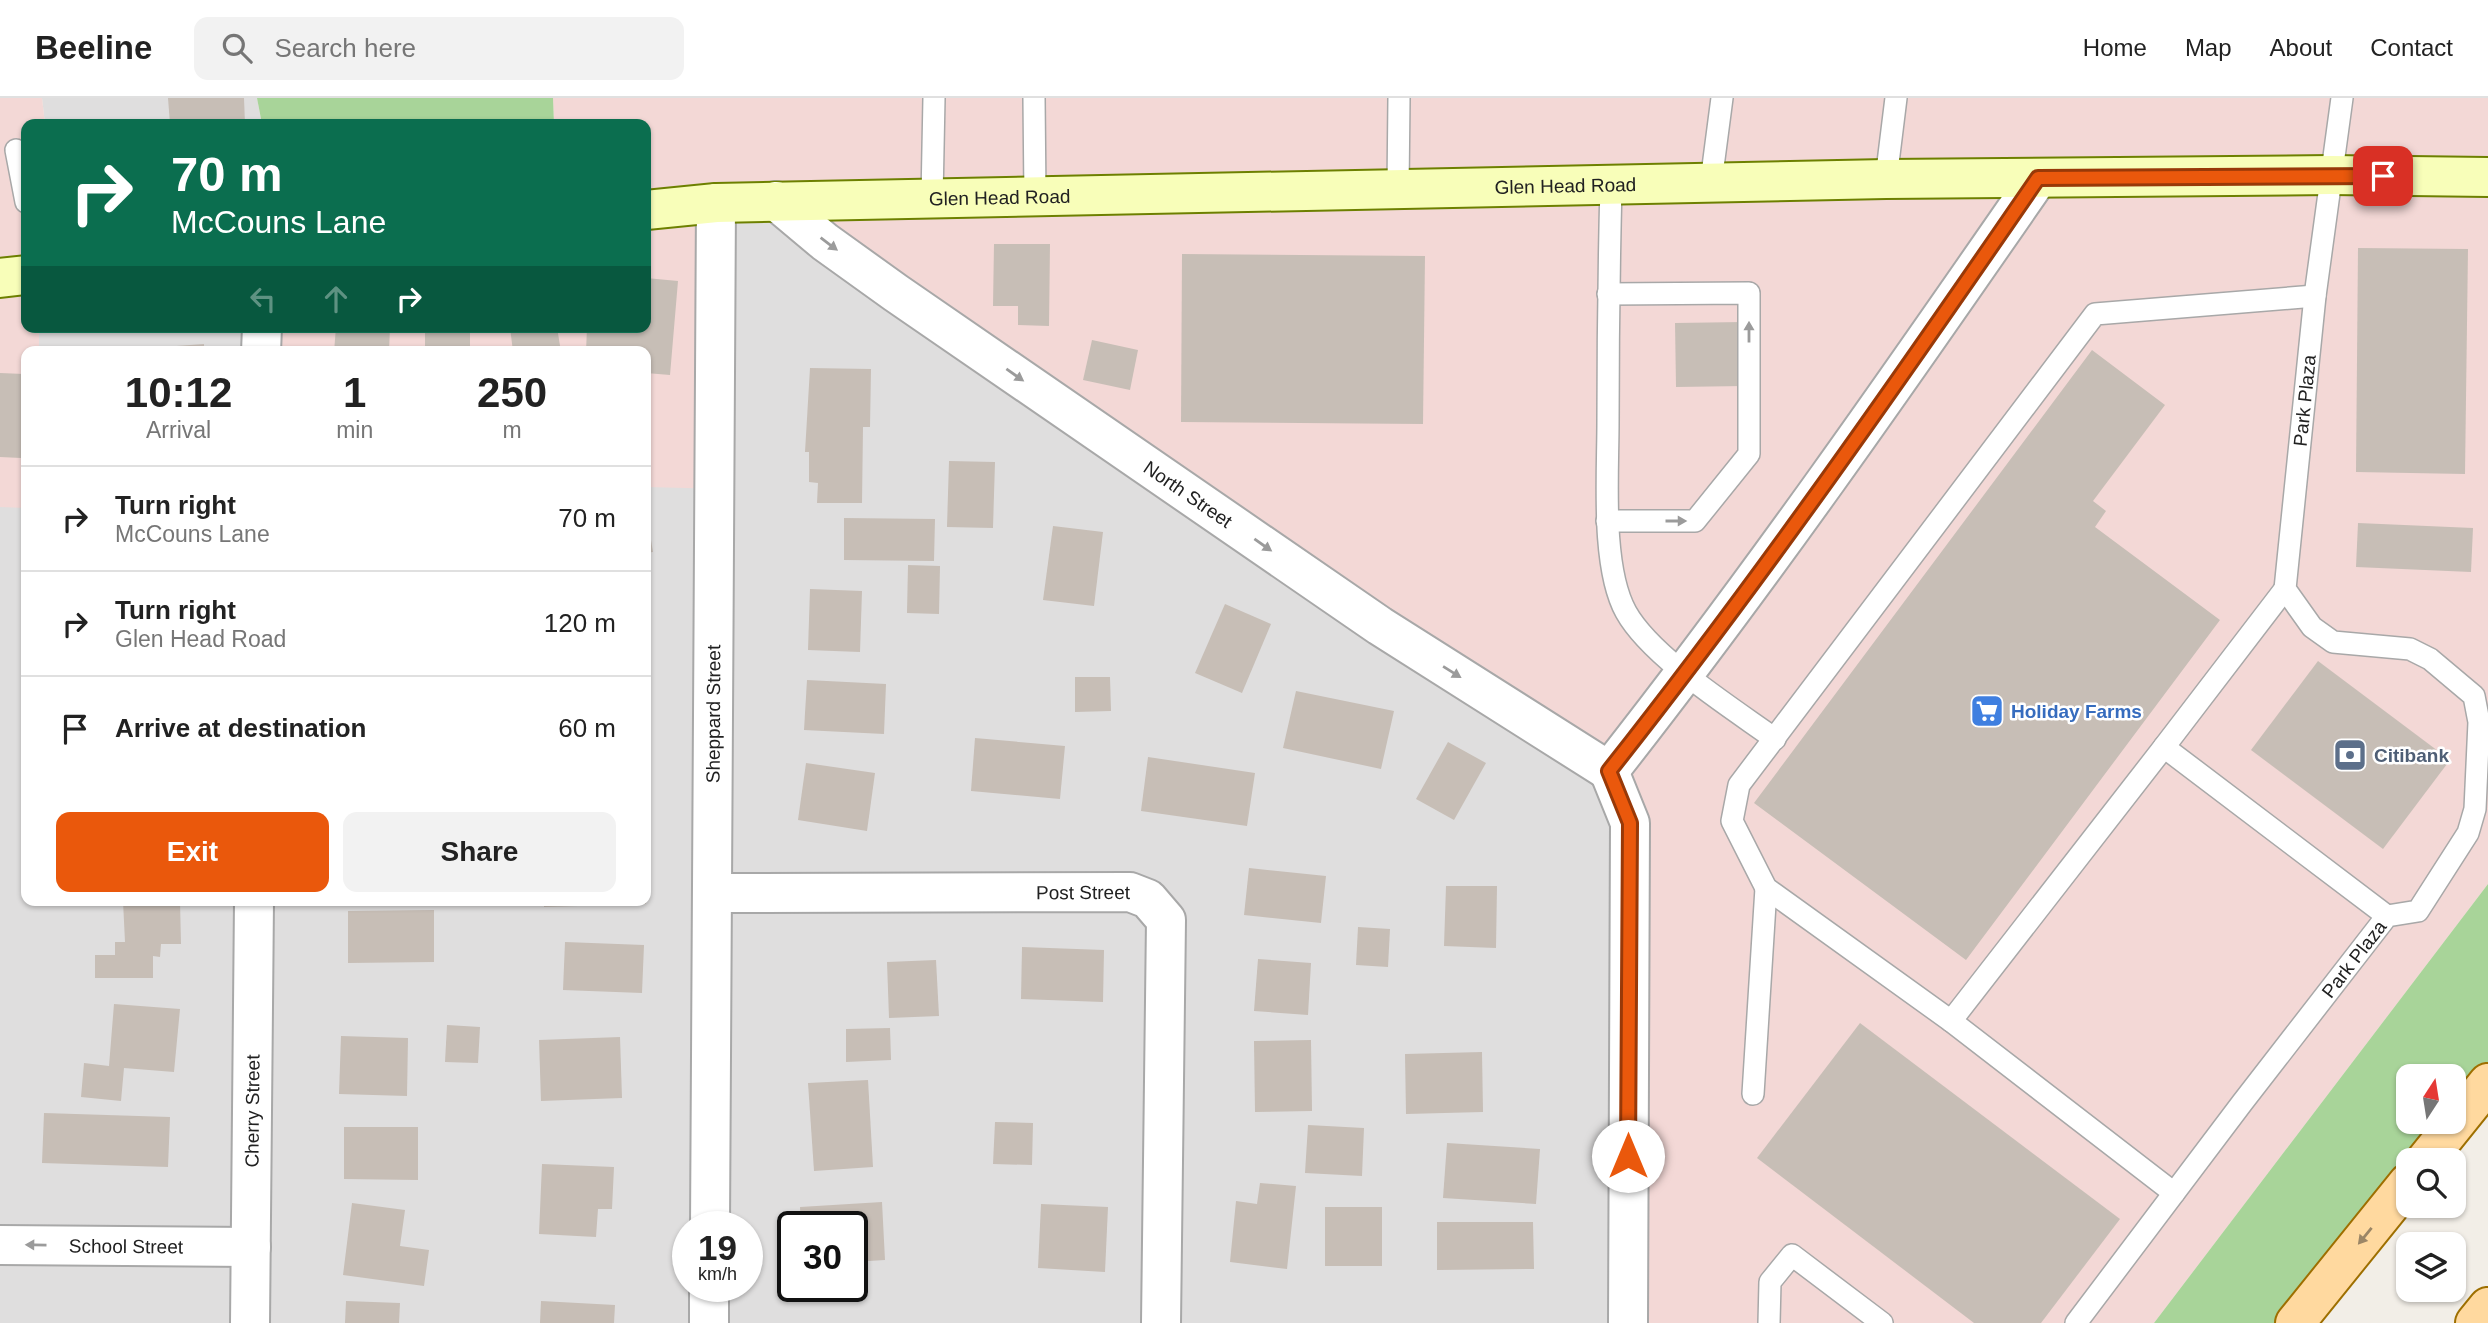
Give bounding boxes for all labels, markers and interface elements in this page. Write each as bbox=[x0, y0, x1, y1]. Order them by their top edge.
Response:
search box bbox=[194, 17, 684, 80]
text: Beeline bbox=[35, 29, 152, 66]
icon: search bbox=[218, 29, 256, 67]
text: Search here bbox=[274, 33, 416, 63]
text: Home bbox=[2083, 34, 2147, 61]
text: Map bbox=[2185, 34, 2232, 61]
text: About bbox=[2270, 34, 2332, 61]
text: Contact bbox=[2370, 34, 2453, 61]
pin bbox=[2353, 146, 2413, 206]
icon: right bbox=[56, 147, 147, 238]
text: 70 m bbox=[171, 147, 283, 201]
icon: arrive bbox=[2364, 157, 2402, 195]
street label: Glen Head Road bbox=[1494, 174, 1637, 198]
street label: Glen Head Road bbox=[929, 186, 1071, 210]
text: McCouns Lane bbox=[171, 204, 386, 240]
one-way arrow bbox=[820, 237, 838, 251]
icon: left bbox=[244, 280, 282, 318]
icon: ahead bbox=[317, 280, 355, 318]
icon: right bbox=[390, 280, 428, 318]
one-way arrow bbox=[1743, 321, 1755, 343]
street label: Park Plaza bbox=[2290, 353, 2320, 447]
one-way arrow bbox=[1006, 368, 1024, 382]
text: 10:12 bbox=[125, 369, 232, 416]
text: 1 bbox=[343, 369, 366, 416]
text: 250 bbox=[477, 369, 547, 416]
text: Arrival bbox=[146, 417, 211, 443]
text: min bbox=[336, 417, 373, 443]
text: m bbox=[503, 417, 522, 443]
street label: North Street bbox=[1140, 457, 1237, 533]
text: Turn right bbox=[115, 490, 236, 520]
icon: right bbox=[56, 500, 94, 538]
text: 70 m bbox=[558, 503, 616, 533]
one-way arrow bbox=[1665, 515, 1687, 527]
text: McCouns Lane bbox=[115, 521, 270, 547]
one-way arrow bbox=[1253, 539, 1273, 552]
text: Turn right bbox=[115, 595, 236, 625]
icon: right bbox=[56, 605, 94, 643]
text: 120 m bbox=[544, 608, 616, 638]
text: Glen Head Road bbox=[115, 626, 286, 652]
street label: Sheppard Street bbox=[703, 644, 724, 783]
one-way arrow bbox=[1443, 665, 1462, 678]
supermarket icon: Holiday Farms bbox=[1968, 692, 2006, 730]
place label: Holiday Farms bbox=[2011, 701, 2142, 722]
icon: arrive bbox=[56, 710, 94, 748]
text: Arrive at destination bbox=[115, 713, 366, 743]
text: 60 m bbox=[558, 713, 616, 743]
bank icon: Citibank bbox=[2331, 736, 2369, 774]
place label: Citibank bbox=[2374, 745, 2449, 766]
button: Exit bbox=[56, 812, 329, 892]
button: Share bbox=[343, 812, 616, 892]
street label: Post Street bbox=[1036, 882, 1131, 903]
street label: Park Plaza bbox=[2318, 916, 2391, 1002]
street label: Cherry Street bbox=[241, 1054, 264, 1168]
north arrow bbox=[2396, 1064, 2466, 1134]
map controls bbox=[2396, 1064, 2466, 1302]
position arrow bbox=[1591, 1119, 1665, 1193]
button: search bbox=[2396, 1148, 2466, 1218]
speed limit sign: 30 bbox=[777, 1211, 868, 1302]
one-way arrow bbox=[2359, 1227, 2373, 1245]
text: 19 bbox=[698, 1228, 737, 1267]
button: layers bbox=[2396, 1232, 2466, 1302]
street label: School Street bbox=[69, 1236, 184, 1257]
one-way arrow bbox=[24, 1239, 46, 1251]
text: km/h bbox=[698, 1264, 737, 1284]

